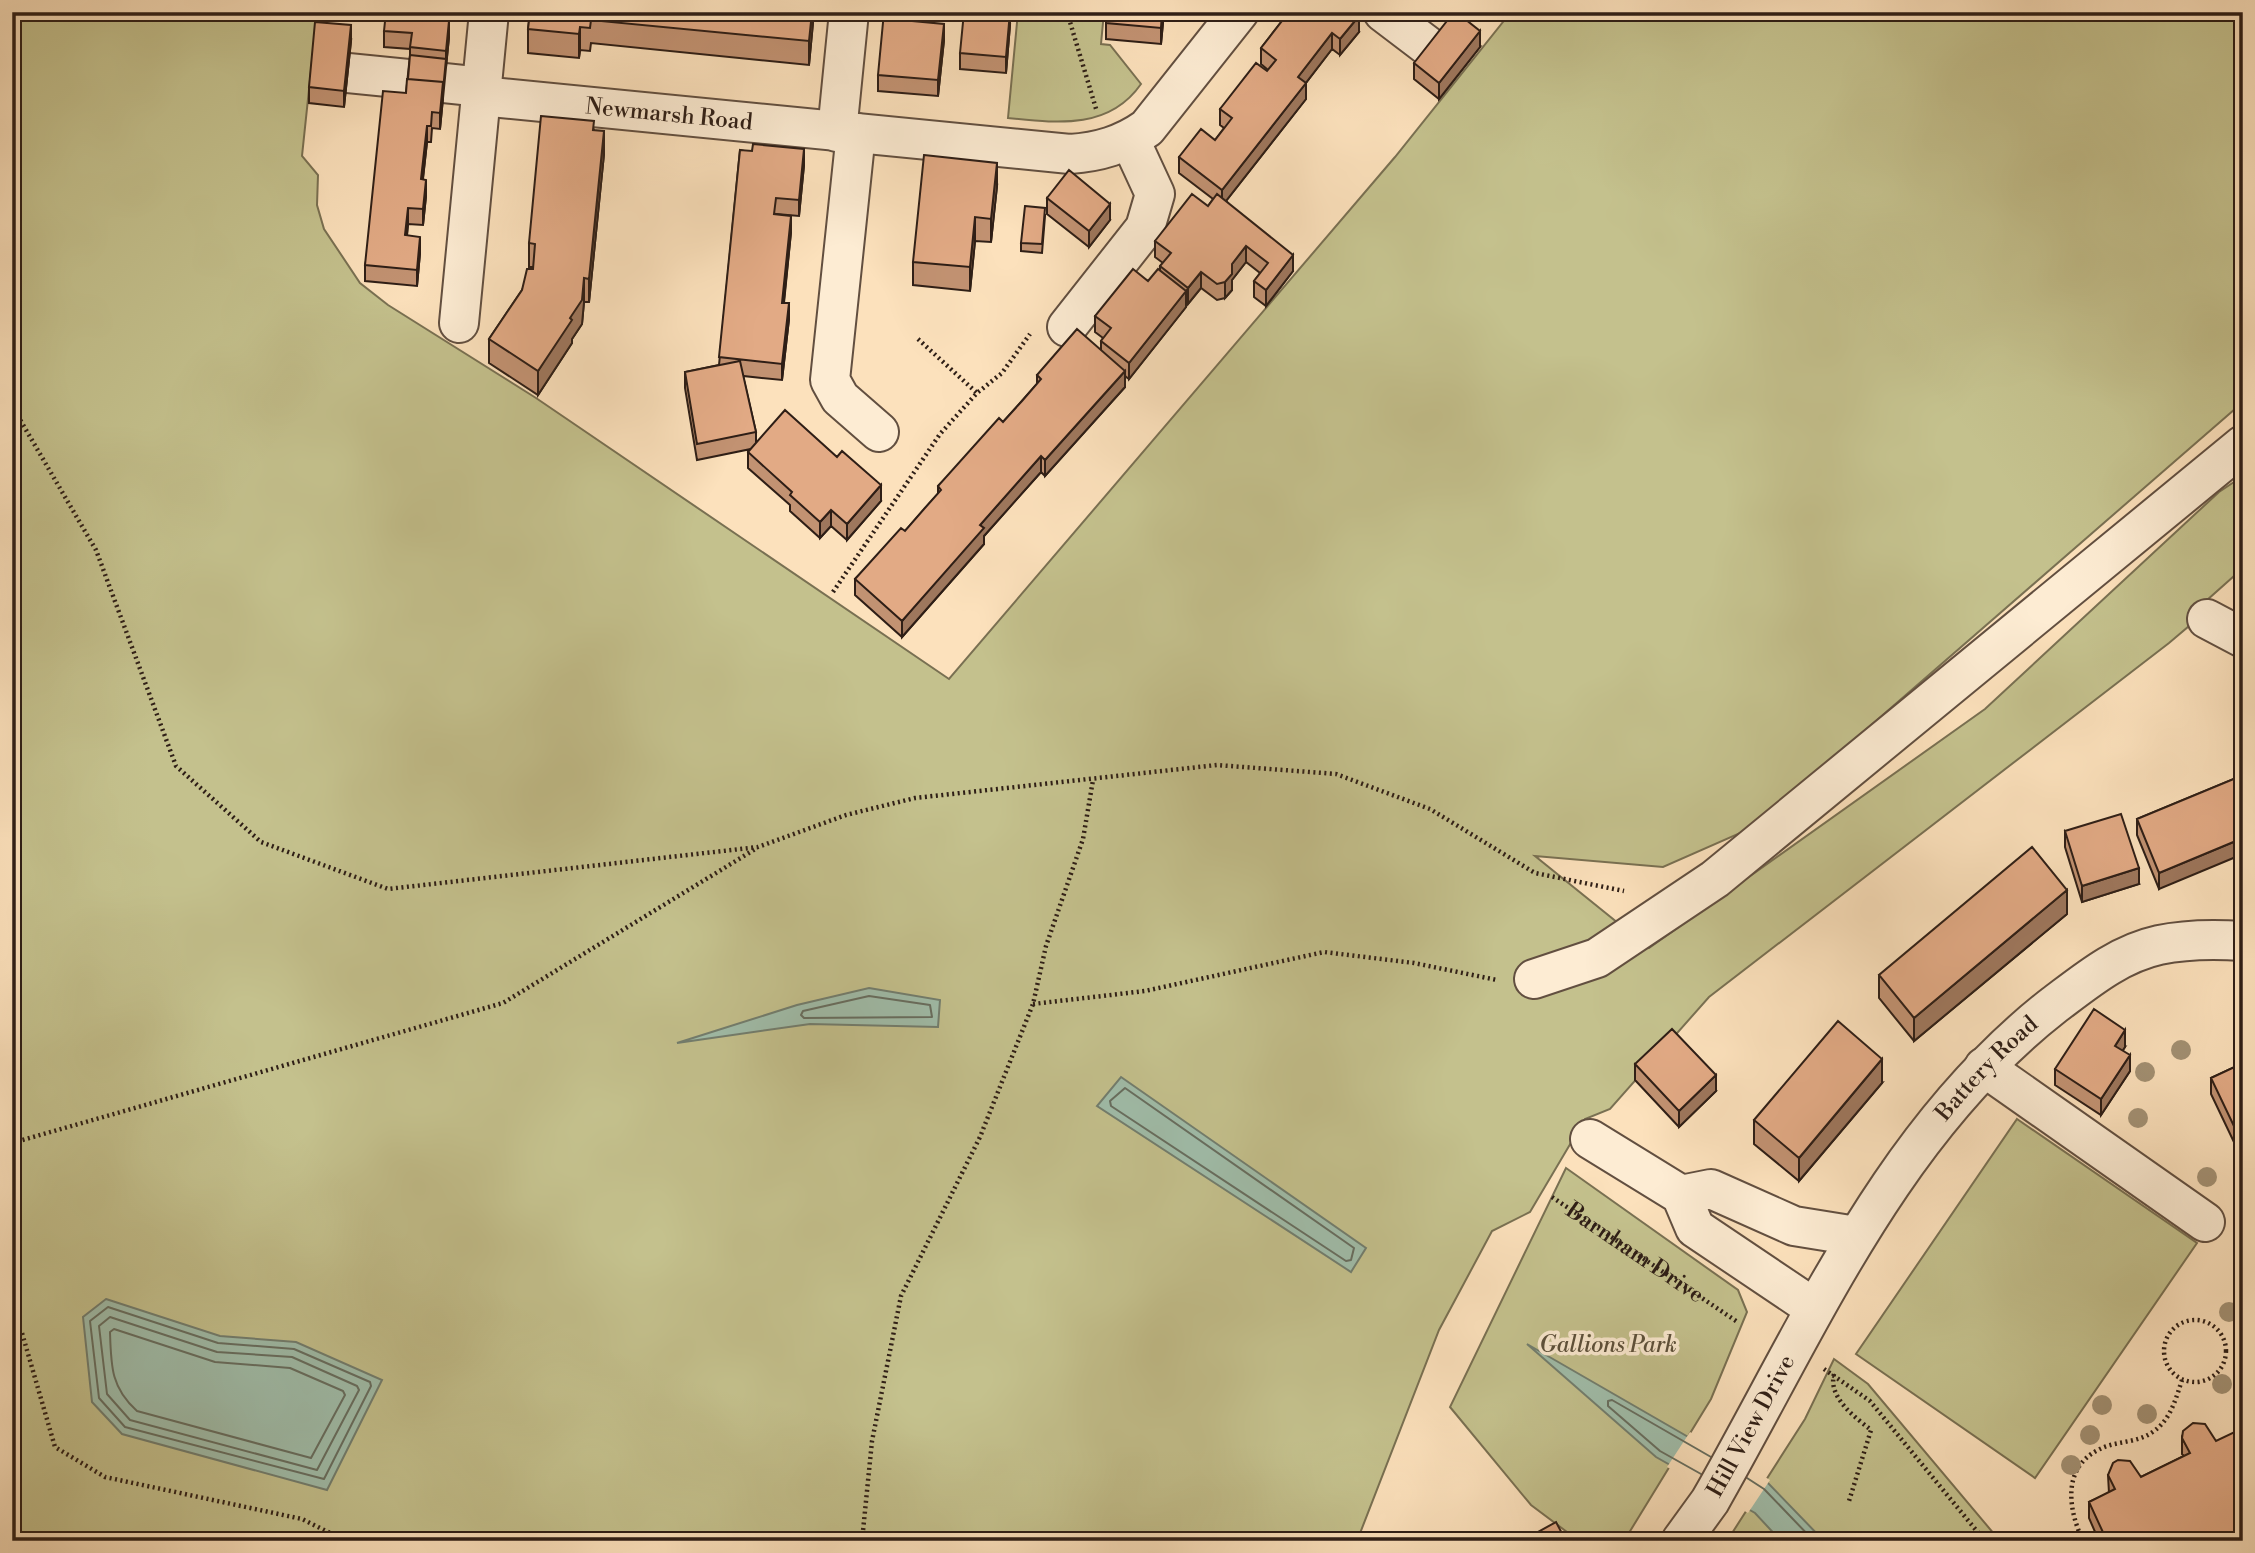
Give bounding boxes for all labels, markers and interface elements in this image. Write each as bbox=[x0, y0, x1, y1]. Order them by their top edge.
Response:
street label: Newmarsh Road bbox=[584, 92, 754, 137]
street label: Battery Road bbox=[1929, 1010, 2044, 1127]
street label: Barnham Drive bbox=[1560, 1196, 1709, 1309]
park label: Gallions Park bbox=[1539, 1331, 1677, 1359]
street label: Hill View Drive bbox=[1701, 1350, 1801, 1502]

